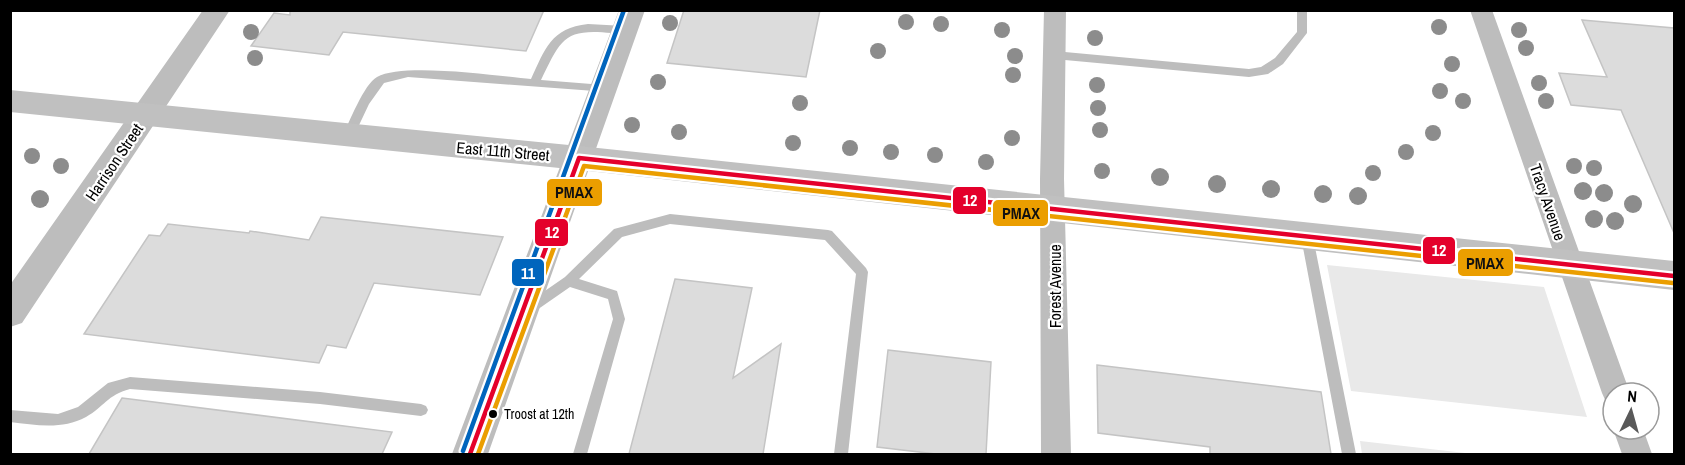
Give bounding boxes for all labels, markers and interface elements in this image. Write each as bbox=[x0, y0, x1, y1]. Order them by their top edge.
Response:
street label: Harrison Street bbox=[80, 119, 148, 205]
street label: East 11th Street bbox=[456, 136, 551, 166]
street label: Tracy Avenue bbox=[1525, 161, 1571, 243]
line badge: PMAX bbox=[546, 178, 603, 207]
text: PMAX bbox=[555, 181, 593, 203]
line badge: 12 bbox=[952, 186, 987, 215]
text: 12 bbox=[963, 189, 977, 211]
line badge: PMAX bbox=[992, 199, 1049, 227]
text: PMAX bbox=[1002, 202, 1040, 224]
line badge: 12 bbox=[534, 218, 569, 247]
text: 12 bbox=[545, 221, 559, 243]
line badge: 12 bbox=[1422, 236, 1456, 265]
text: 12 bbox=[1432, 239, 1446, 261]
street label: Forest Avenue bbox=[1044, 244, 1066, 328]
line badge: PMAX bbox=[1457, 248, 1514, 277]
text: PMAX bbox=[1466, 252, 1504, 274]
line badge: 11 bbox=[511, 258, 545, 287]
text: 11 bbox=[521, 262, 536, 284]
north arrow bbox=[1601, 381, 1661, 441]
text: N bbox=[1627, 385, 1638, 407]
place label: Troost at 12th bbox=[504, 405, 574, 423]
marker: Troost at 12th bbox=[487, 408, 499, 420]

